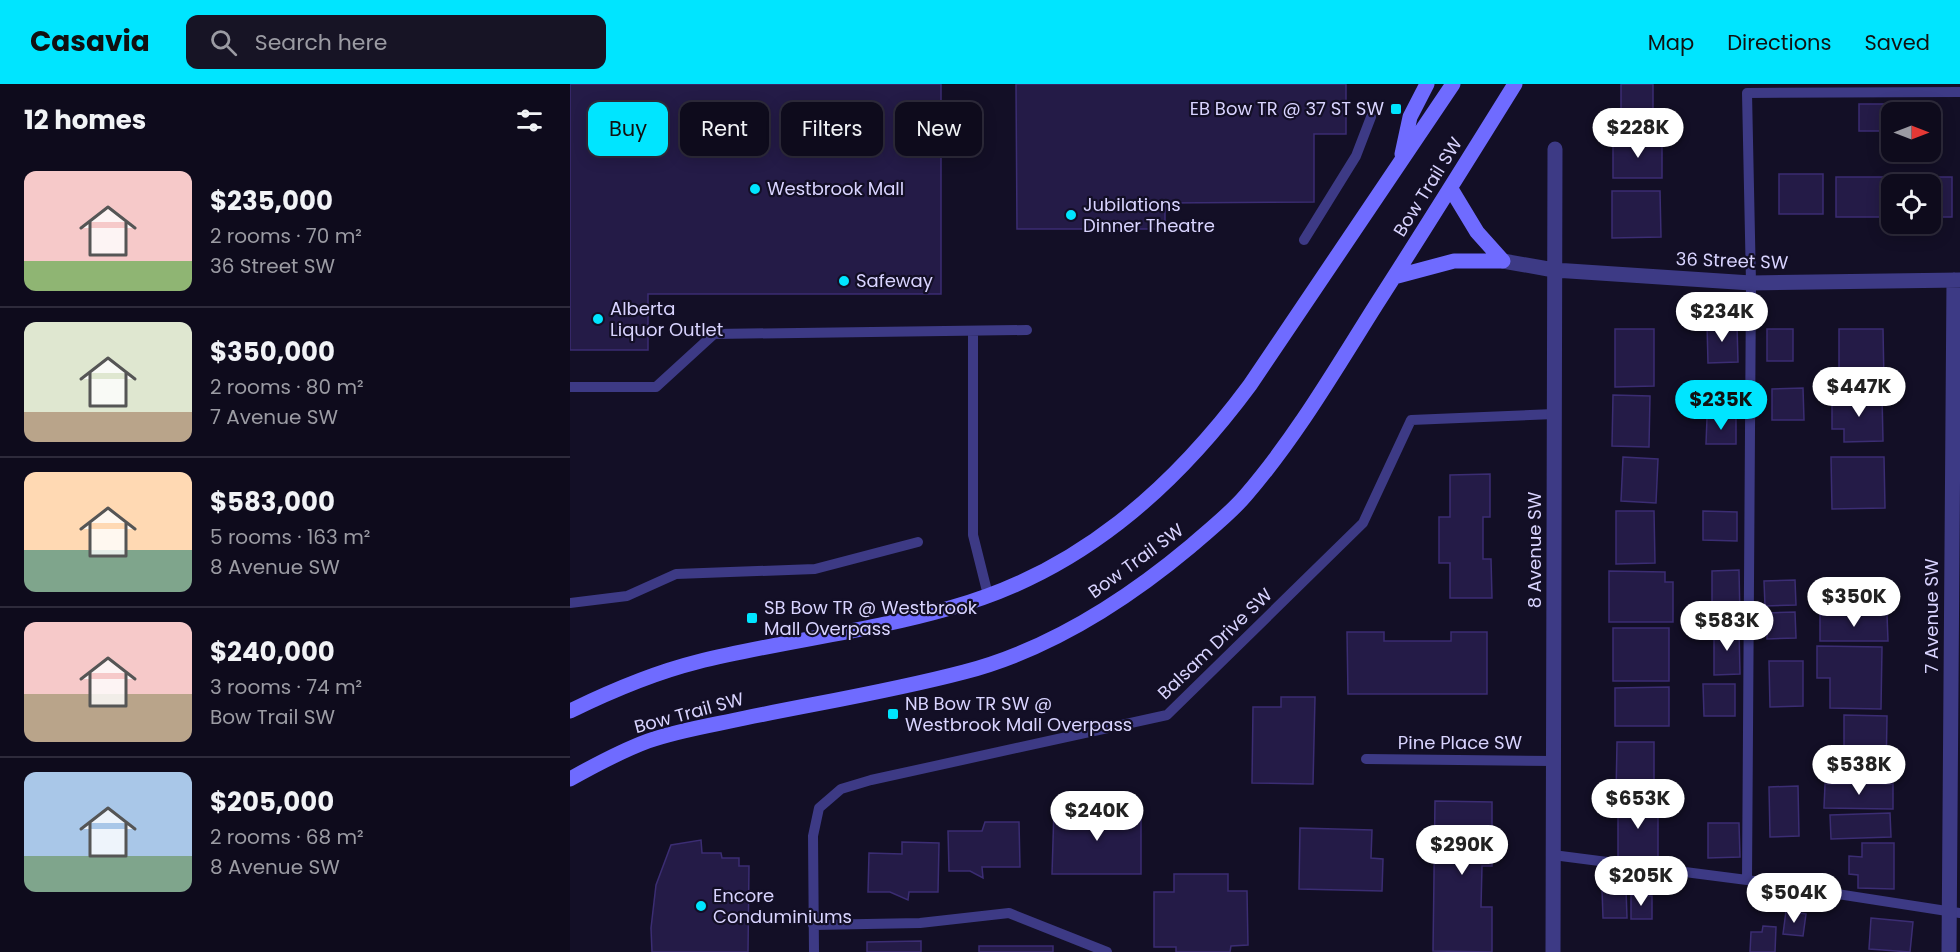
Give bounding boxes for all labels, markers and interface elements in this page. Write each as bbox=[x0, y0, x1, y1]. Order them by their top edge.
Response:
search box bbox=[186, 15, 606, 69]
text: Casavia bbox=[30, 22, 150, 61]
icon: search bbox=[207, 26, 240, 59]
text: Search here bbox=[255, 27, 387, 58]
text: Map bbox=[1648, 28, 1694, 57]
text: Directions bbox=[1727, 28, 1831, 57]
text: Saved bbox=[1864, 28, 1930, 57]
place label: EB Bow TR @ 37 ST SW bbox=[1190, 96, 1384, 121]
text: 12 homes bbox=[24, 102, 146, 138]
chip: Buy bbox=[588, 102, 668, 156]
chip: Rent bbox=[680, 102, 769, 156]
chip: Filters bbox=[781, 102, 883, 156]
chip: New bbox=[895, 102, 982, 156]
marker: EB Bow TR @ 37 ST SW bbox=[1389, 102, 1403, 116]
north arrow bbox=[1881, 102, 1941, 162]
map controls bbox=[1881, 102, 1941, 234]
icon: filters bbox=[513, 104, 546, 137]
pin: $228K bbox=[1596, 108, 1680, 159]
text: $228K bbox=[1607, 113, 1669, 141]
street label: Bow Trail SW bbox=[1387, 132, 1468, 241]
button: locate bbox=[1881, 174, 1941, 234]
place label: Westbrook Mall bbox=[767, 176, 904, 201]
marker: Westbrook Mall bbox=[748, 182, 762, 196]
text: $235,000 bbox=[210, 183, 333, 219]
place label: Jubilations Dinner Theatre bbox=[1083, 192, 1215, 238]
icon: home bbox=[72, 195, 144, 267]
marker: Jubilations Dinner Theatre bbox=[1064, 208, 1078, 222]
text: 2 rooms · 70 m² bbox=[210, 222, 362, 250]
street label: 36 Street SW bbox=[1675, 246, 1789, 275]
text: 36 Street SW bbox=[210, 252, 335, 280]
place label: Safeway bbox=[856, 268, 933, 293]
marker: Safeway bbox=[837, 274, 851, 288]
pin: $234K bbox=[1680, 292, 1764, 343]
place label: Alberta Liquor Outlet bbox=[610, 296, 723, 342]
text: $234K bbox=[1690, 297, 1754, 325]
marker: Alberta Liquor Outlet bbox=[591, 312, 605, 326]
text: $350,000 bbox=[210, 334, 335, 370]
icon: home bbox=[72, 346, 144, 418]
pin: $447K bbox=[1817, 367, 1901, 418]
text: $447K bbox=[1827, 372, 1891, 400]
text: 2 rooms · 80 m² bbox=[210, 373, 364, 401]
pin: $235K bbox=[1679, 380, 1763, 431]
text: $235K bbox=[1689, 385, 1753, 413]
text: 7 Avenue SW bbox=[210, 403, 338, 431]
text: $583,000 bbox=[210, 484, 335, 520]
street label: 8 Avenue SW bbox=[1522, 491, 1547, 608]
icon: home bbox=[72, 496, 144, 568]
street label: Bow Trail SW bbox=[1083, 517, 1189, 604]
text: 5 rooms · 163 m² bbox=[210, 523, 370, 551]
text: 8 Avenue SW bbox=[210, 553, 340, 581]
street label: 7 Avenue SW bbox=[1919, 558, 1944, 674]
pin: $350K bbox=[1812, 577, 1896, 628]
street label: Balsam Drive SW bbox=[1152, 582, 1278, 705]
text: $350K bbox=[1821, 582, 1887, 610]
place label: SB Bow TR @ Westbrook Mall Overpass bbox=[764, 595, 978, 641]
pin: $583K bbox=[1685, 601, 1769, 652]
text: $583K bbox=[1694, 606, 1760, 634]
marker: SB Bow TR @ Westbrook Mall Overpass bbox=[745, 611, 759, 625]
text: $240,000 bbox=[210, 634, 335, 670]
icon: home bbox=[72, 646, 144, 718]
text: 3 rooms · 74 m² bbox=[210, 673, 362, 701]
street label: Bow Trail SW bbox=[631, 686, 747, 739]
place label: NB Bow TR SW @ Westbrook Mall Overpass bbox=[905, 691, 1132, 737]
text: Bow Trail SW bbox=[210, 703, 335, 731]
marker: NB Bow TR SW @ Westbrook Mall Overpass bbox=[886, 707, 900, 721]
street label: Pine Place SW bbox=[1398, 730, 1523, 755]
pin: $538K bbox=[1817, 745, 1901, 796]
text: $538K bbox=[1826, 750, 1892, 778]
pin: $653K bbox=[1596, 779, 1680, 830]
text: $205,000 bbox=[210, 784, 334, 820]
text: $653K bbox=[1606, 784, 1670, 812]
pin: $240K bbox=[1055, 791, 1139, 842]
icon: home bbox=[72, 796, 144, 868]
text: $240K bbox=[1064, 796, 1130, 824]
text: 2 rooms · 68 m² bbox=[210, 823, 364, 851]
pin: $290K bbox=[1420, 825, 1504, 876]
text: $290K bbox=[1430, 830, 1494, 858]
text: 8 Avenue SW bbox=[210, 853, 340, 881]
pin: $205K bbox=[1599, 856, 1683, 907]
text: $205K bbox=[1609, 861, 1673, 889]
pin: $504K bbox=[1752, 873, 1836, 924]
text: $504K bbox=[1761, 878, 1827, 906]
place label: Encore Conduminiums bbox=[713, 883, 852, 929]
marker: Encore Conduminiums bbox=[694, 899, 708, 913]

